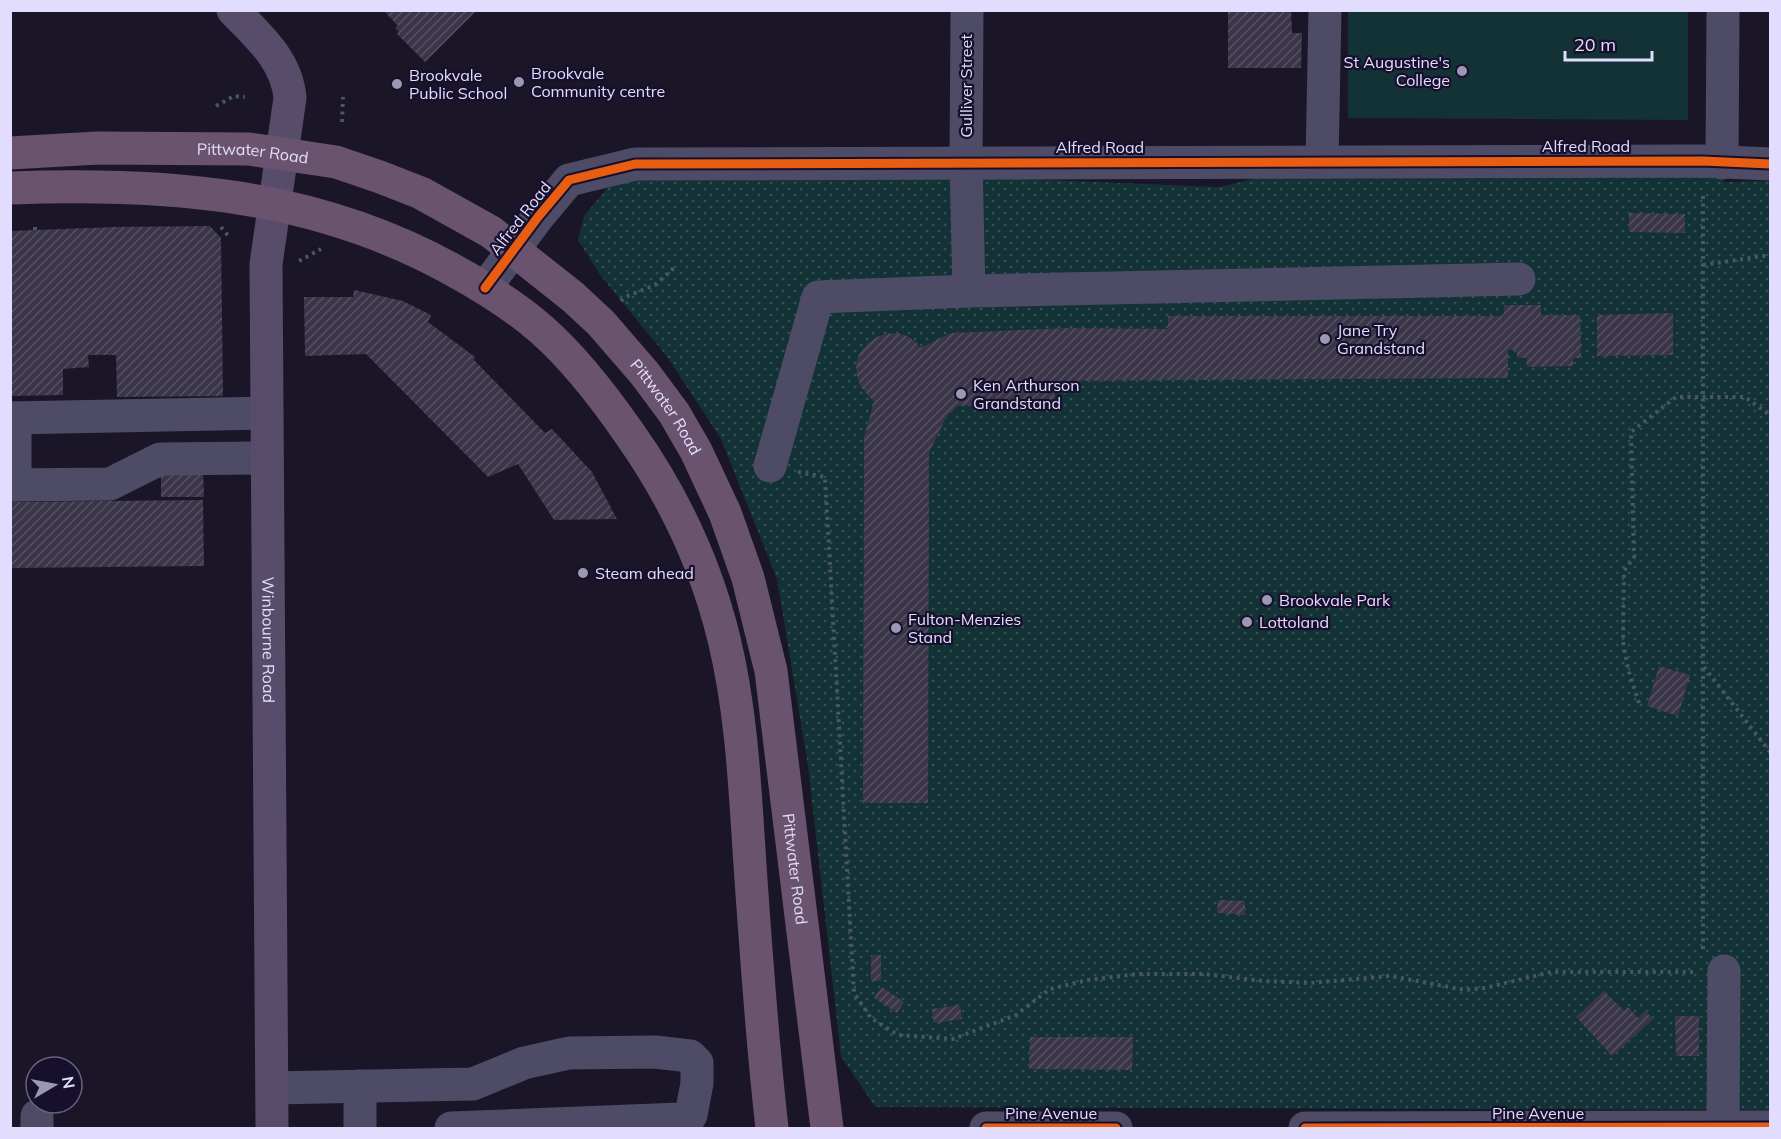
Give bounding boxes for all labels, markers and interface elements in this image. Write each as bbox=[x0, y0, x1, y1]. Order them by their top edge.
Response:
scale bar bbox=[1565, 24, 1652, 62]
text: 20 m bbox=[1574, 33, 1616, 56]
street label: Gulliver Street bbox=[956, 34, 976, 138]
place label: St Augustine's College bbox=[1344, 52, 1450, 90]
place label: Brookvale Community centre bbox=[531, 63, 665, 101]
marker: St Augustine's College bbox=[1455, 64, 1469, 78]
place label: Brookvale Public School bbox=[409, 65, 507, 103]
marker: Brookvale Community centre bbox=[512, 75, 526, 89]
marker: Brookvale Public School bbox=[390, 77, 404, 91]
street label: Alfred Road bbox=[1542, 136, 1630, 156]
street label: Alfred Road bbox=[1056, 137, 1144, 157]
street label: Pittwater Road bbox=[197, 139, 310, 168]
street label: Alfred Road bbox=[485, 177, 555, 259]
place label: Jane Try Grandstand bbox=[1337, 320, 1425, 358]
marker: Jane Try Grandstand bbox=[1318, 332, 1332, 346]
street label: Pittwater Road bbox=[626, 355, 706, 458]
place label: Ken Arthurson Grandstand bbox=[973, 375, 1080, 413]
marker: Ken Arthurson Grandstand bbox=[954, 387, 968, 401]
place label: Steam ahead bbox=[595, 563, 694, 583]
marker: Steam ahead bbox=[576, 566, 590, 580]
street label: Winbourne Road bbox=[258, 577, 279, 703]
place label: Brookvale Park bbox=[1279, 590, 1391, 610]
marker: Brookvale Park bbox=[1260, 593, 1274, 607]
place label: Fulton-Menzies Stand bbox=[908, 609, 1021, 647]
place label: Lottoland bbox=[1259, 612, 1329, 632]
marker: Lottoland bbox=[1240, 615, 1254, 629]
marker: Fulton-Menzies Stand bbox=[889, 621, 903, 635]
street label: Pittwater Road bbox=[778, 812, 812, 926]
north arrow bbox=[24, 1055, 84, 1115]
text: N bbox=[58, 1075, 80, 1090]
street label: Pine Avenue bbox=[1005, 1103, 1097, 1123]
street label: Pine Avenue bbox=[1492, 1103, 1584, 1123]

